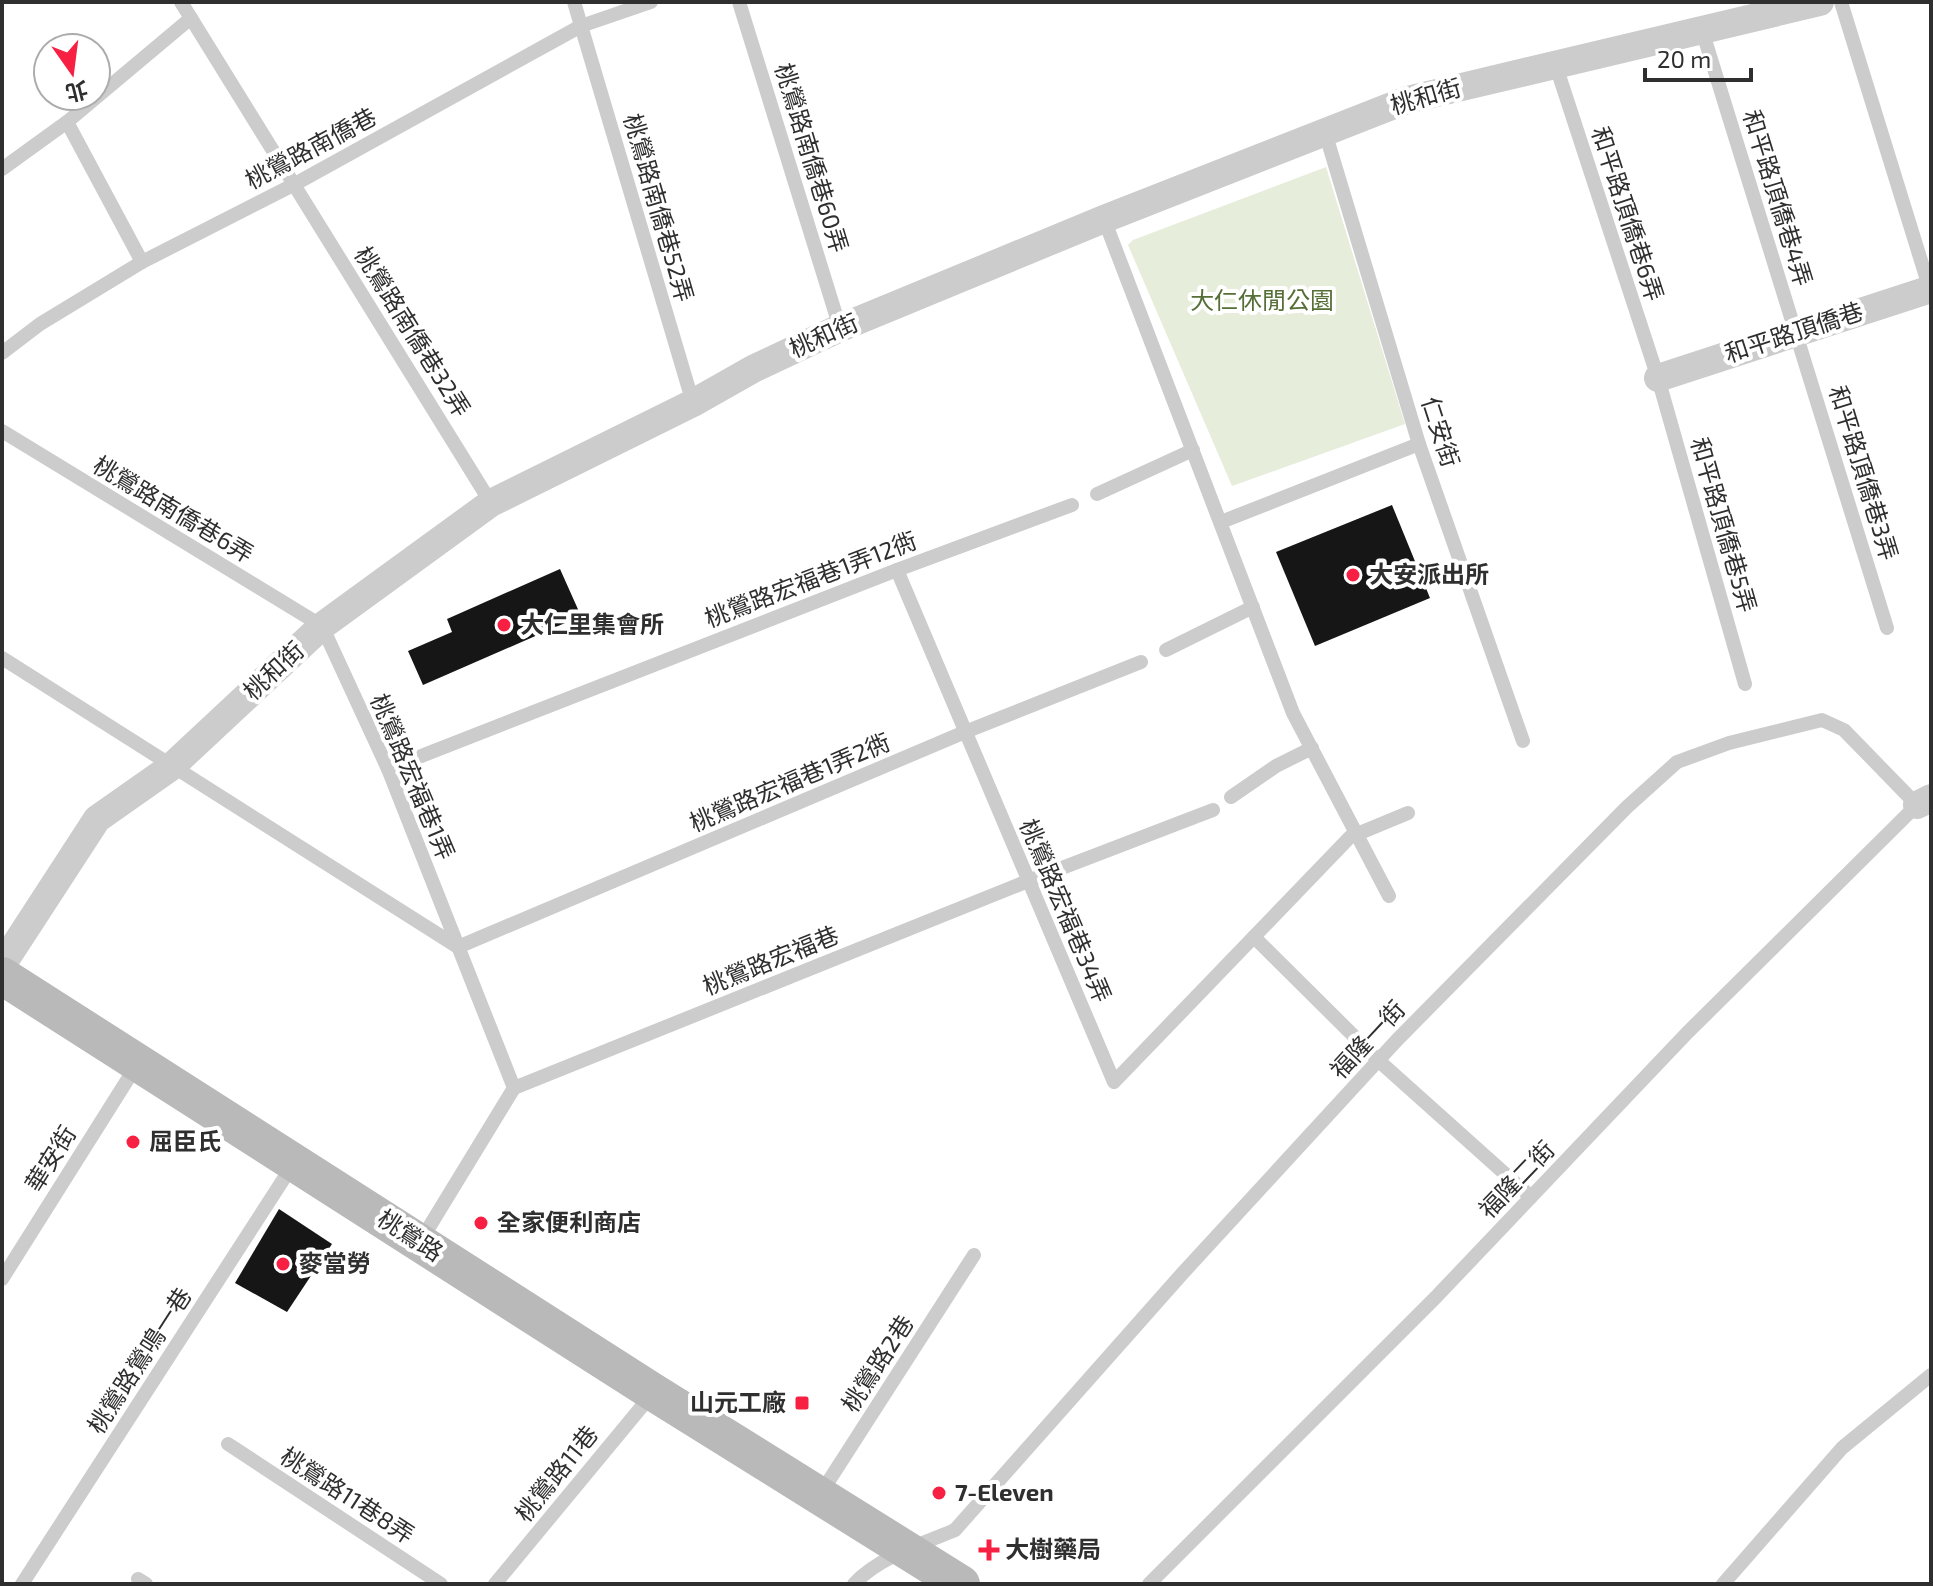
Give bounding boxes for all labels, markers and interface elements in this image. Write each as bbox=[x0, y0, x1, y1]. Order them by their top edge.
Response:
north arrow bbox=[32, 32, 112, 112]
scale bar bbox=[1645, 32, 1751, 82]
text: 20 m bbox=[1657, 44, 1711, 73]
street label: 桃鶯路南僑巷60弄 bbox=[770, 60, 855, 256]
street label: 桃和街 bbox=[1387, 72, 1464, 119]
text: 北 bbox=[63, 77, 91, 108]
street label: 桃鶯路南僑巷 bbox=[240, 101, 381, 194]
street label: 和平路頂僑巷4弄 bbox=[1738, 106, 1819, 289]
street label: 桃鶯路南僑巷52弄 bbox=[619, 110, 700, 305]
street label: 和平路頂僑巷6弄 bbox=[1587, 123, 1670, 304]
street label: 桃鶯路南僑巷32弄 bbox=[349, 241, 477, 422]
park label: 大仁休閒公園 bbox=[1190, 285, 1334, 314]
street label: 和平路頂僑巷 bbox=[1721, 296, 1866, 368]
street label: 桃和街 bbox=[785, 307, 862, 363]
street label: 和平路頂僑巷3弄 bbox=[1824, 382, 1905, 564]
street label: 仁安街 bbox=[1417, 393, 1466, 470]
street label: 和平路頂僑巷5弄 bbox=[1686, 434, 1763, 616]
street label: 桃鶯路南僑巷6弄 bbox=[88, 449, 259, 568]
street label: 桃鶯路宏福巷1弄12衖 bbox=[700, 525, 920, 632]
place label: 大安派出所 bbox=[1369, 559, 1489, 588]
marker: 大安派出所 bbox=[1344, 566, 1362, 584]
place label: 大仁里集會所 bbox=[520, 609, 664, 638]
marker: 大仁里集會所 bbox=[495, 616, 513, 634]
street label: 桃和街 bbox=[237, 635, 309, 705]
street label: 桃鶯路宏福巷1弄 bbox=[365, 689, 461, 864]
street label: 桃鶯路宏福巷1弄2衖 bbox=[685, 726, 894, 837]
street label: 桃鶯路宏福巷34弄 bbox=[1015, 814, 1118, 1006]
street label: 桃鶯路宏福巷 bbox=[698, 919, 843, 1000]
street label: 福隆一街 bbox=[1324, 994, 1410, 1084]
street label: 華安街 bbox=[18, 1120, 81, 1196]
place label: 屈臣氏 bbox=[149, 1126, 221, 1155]
marker: 屈臣氏 bbox=[124, 1133, 142, 1151]
street label: 福隆二街 bbox=[1472, 1134, 1560, 1224]
street label: 桃鶯路 bbox=[373, 1203, 449, 1267]
place label: 全家便利商店 bbox=[497, 1207, 641, 1236]
marker: 全家便利商店 bbox=[472, 1214, 490, 1232]
place label: 麥當勞 bbox=[299, 1248, 371, 1277]
marker: 麥當勞 bbox=[274, 1255, 292, 1273]
street label: 桃鶯路鶯鳴一巷 bbox=[81, 1282, 197, 1439]
street label: 桃鶯路2巷 bbox=[835, 1309, 919, 1417]
place label: 山元工廠 bbox=[690, 1387, 786, 1416]
marker: 山元工廠 bbox=[793, 1394, 811, 1412]
street label: 桃鶯路11巷 bbox=[508, 1419, 603, 1527]
street label: 桃鶯路11巷8弄 bbox=[275, 1441, 420, 1549]
place label: 7-Eleven bbox=[955, 1477, 1054, 1506]
marker: 7-Eleven bbox=[930, 1484, 948, 1502]
place label: 大樹藥局 bbox=[1005, 1534, 1101, 1563]
marker: 大樹藥局 bbox=[980, 1541, 998, 1559]

